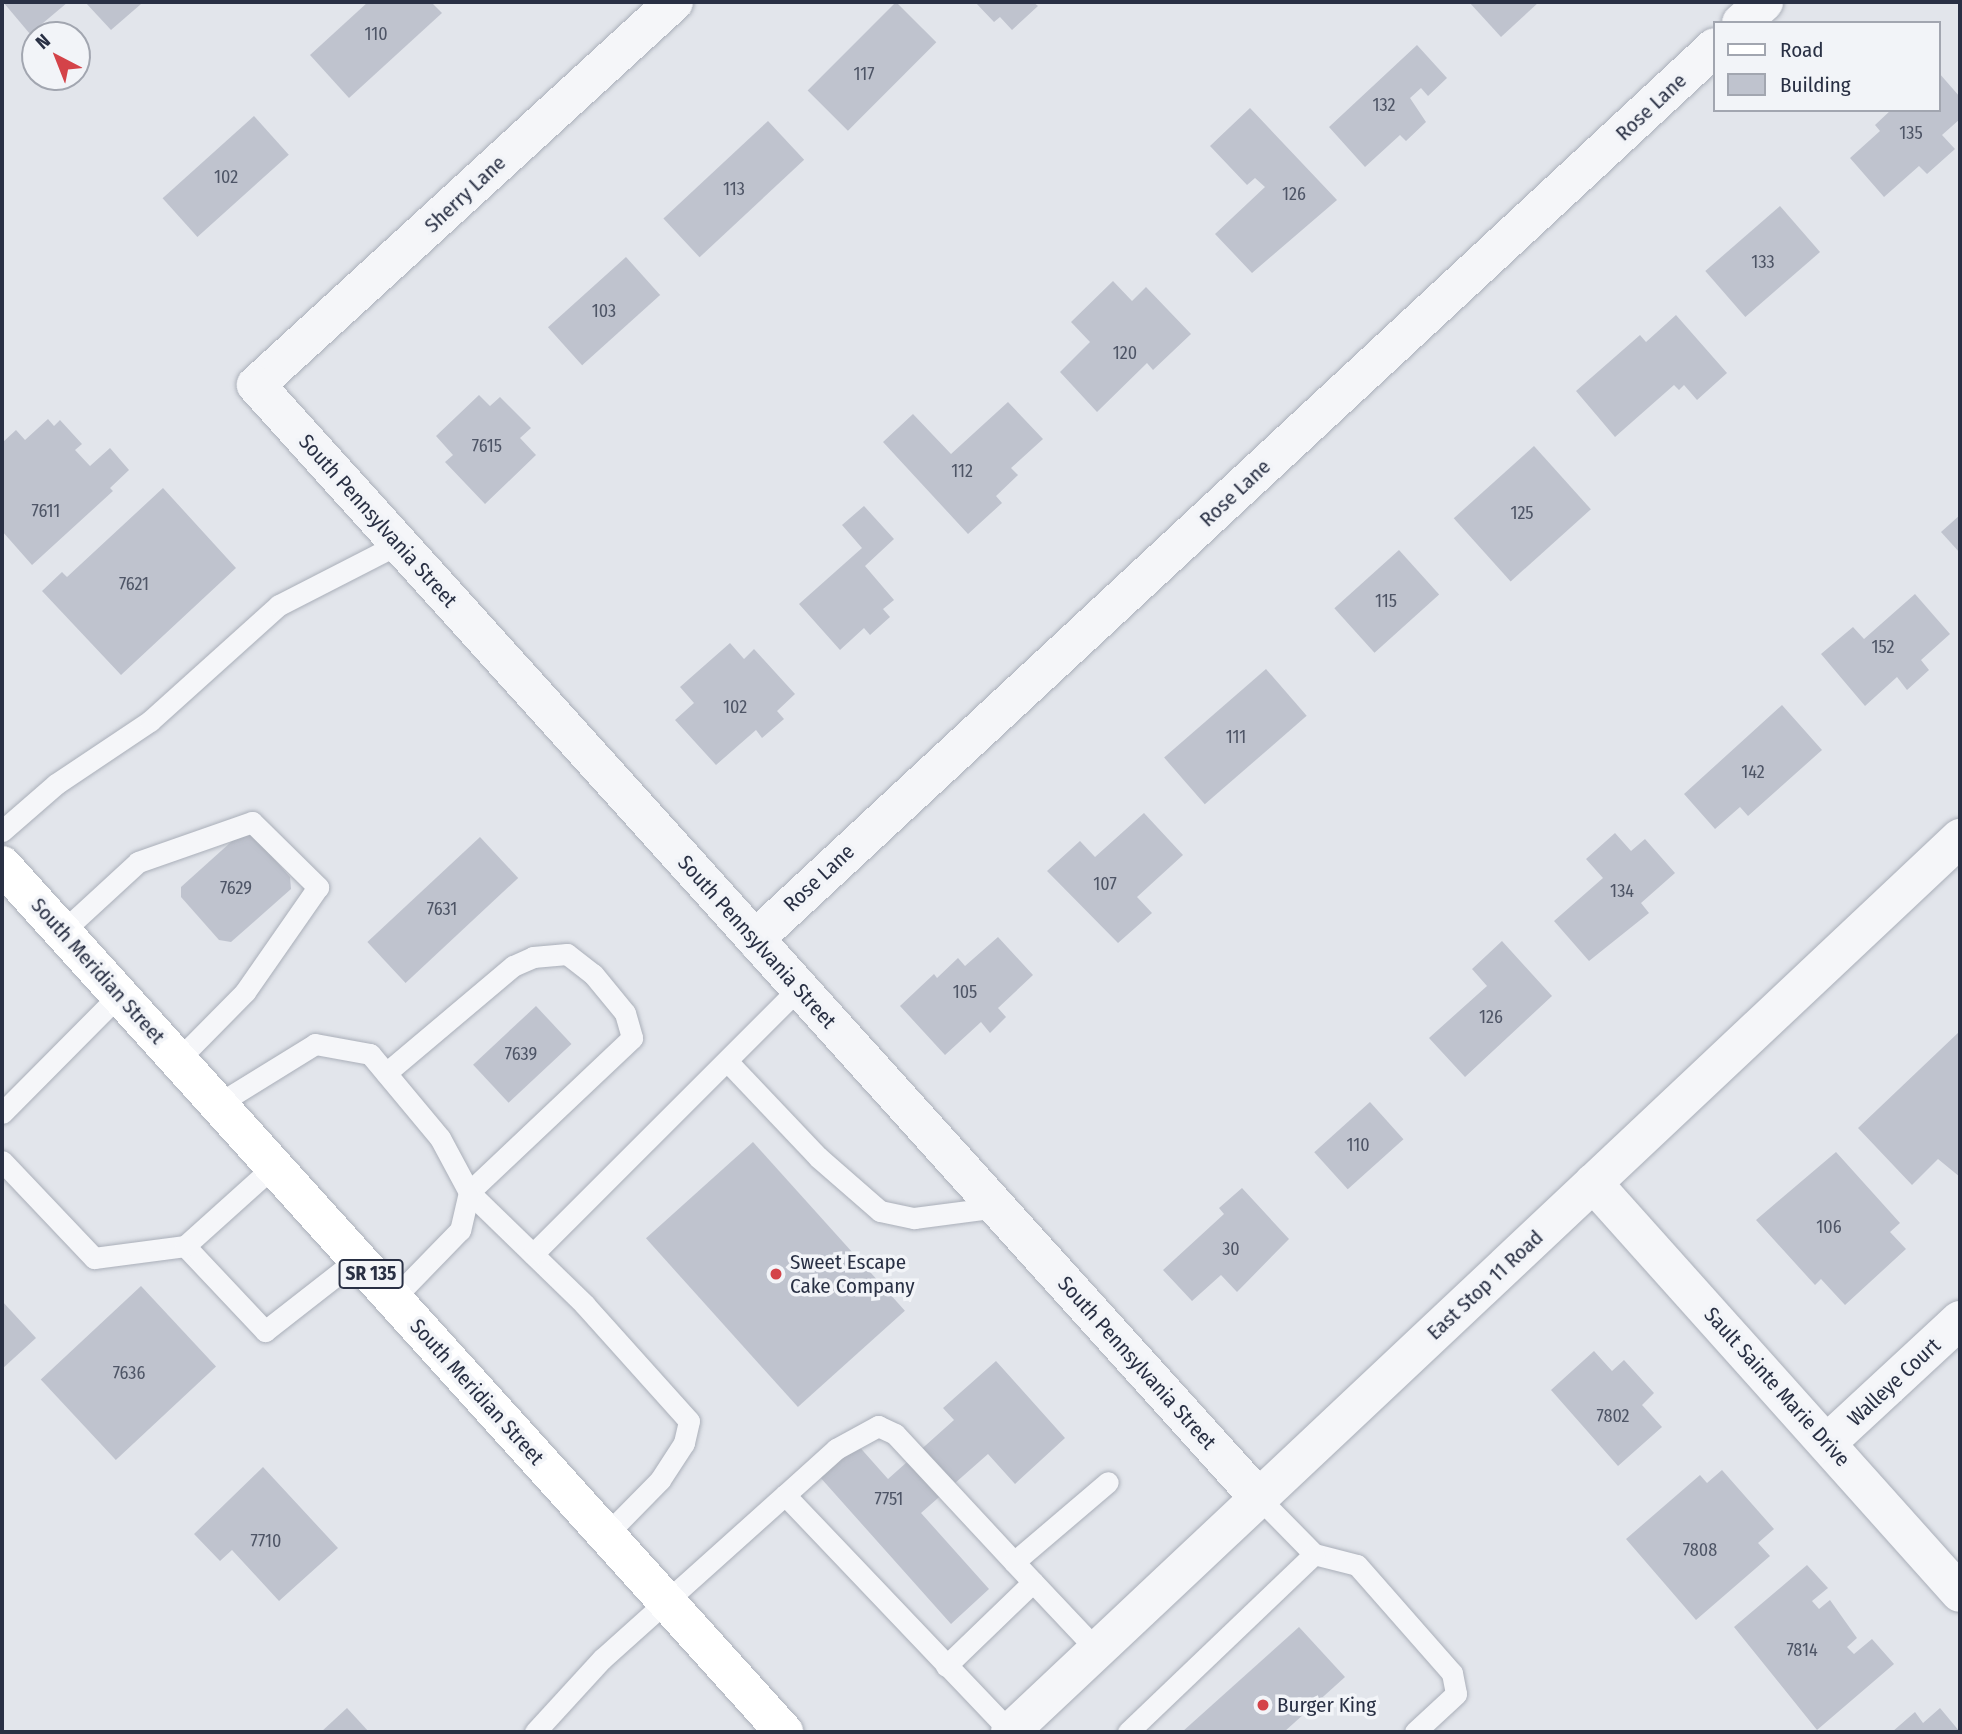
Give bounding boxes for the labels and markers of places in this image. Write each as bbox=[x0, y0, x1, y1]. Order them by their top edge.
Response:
place label: Sweet Escape Cake Company bbox=[790, 1249, 915, 1299]
marker: Sweet Escape Cake Company bbox=[768, 1266, 784, 1282]
place label: Burger King bbox=[1277, 1692, 1376, 1718]
marker: Burger King bbox=[1255, 1697, 1271, 1713]

